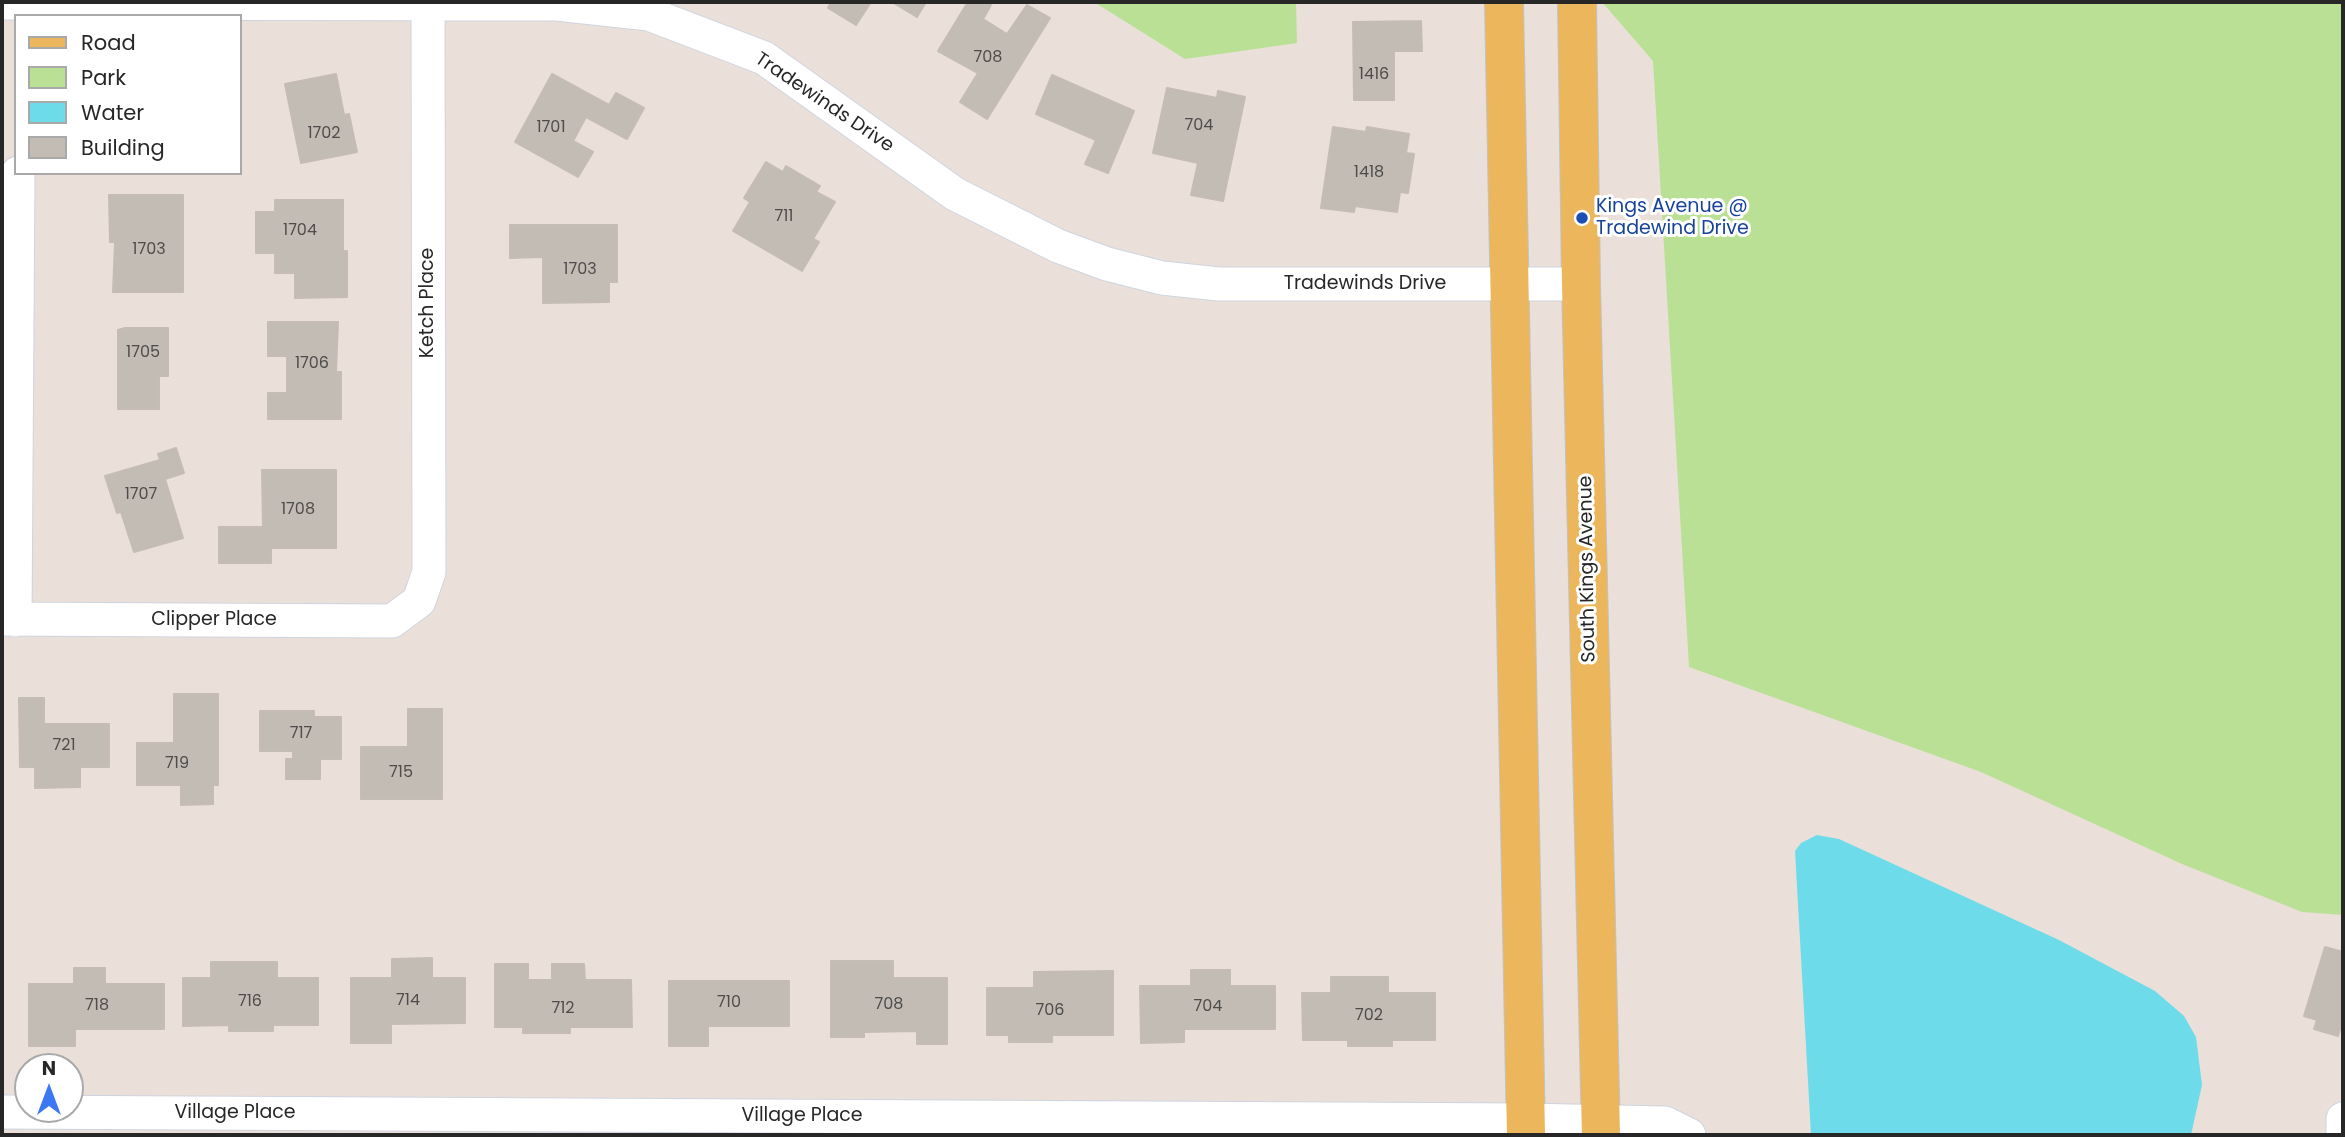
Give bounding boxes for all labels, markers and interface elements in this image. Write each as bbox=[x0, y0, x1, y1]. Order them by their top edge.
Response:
legend bbox=[14, 14, 242, 175]
text: Road bbox=[81, 28, 136, 57]
street label: Tradewinds Drive bbox=[750, 48, 898, 158]
house number: 708 bbox=[974, 48, 1002, 68]
text: Park bbox=[81, 63, 126, 92]
house number: 1416 bbox=[1359, 65, 1389, 85]
text: Water bbox=[81, 98, 144, 127]
house number: 704 bbox=[1185, 116, 1213, 136]
house number: 1701 bbox=[536, 118, 566, 138]
house number: 1702 bbox=[307, 124, 341, 144]
text: Building bbox=[81, 133, 165, 162]
house number: 1418 bbox=[1354, 163, 1384, 183]
place label: Kings Avenue @ Tradewind Drive bbox=[1596, 196, 1749, 240]
house number: 711 bbox=[775, 207, 793, 227]
marker: Kings Avenue @ Tradewind Drive bbox=[1574, 210, 1590, 226]
house number: 1704 bbox=[283, 221, 317, 241]
house number: 1703 bbox=[132, 240, 166, 260]
street label: Ketch Place bbox=[417, 248, 439, 358]
house number: 1703 bbox=[563, 260, 597, 280]
street label: Tradewinds Drive bbox=[1284, 273, 1446, 295]
house number: 1705 bbox=[126, 343, 160, 363]
house number: 1706 bbox=[295, 354, 329, 374]
street label: South Kings Avenue bbox=[1575, 475, 1601, 663]
house number: 1707 bbox=[125, 485, 157, 505]
house number: 1708 bbox=[281, 500, 315, 520]
street label: Clipper Place bbox=[151, 609, 277, 631]
house number: 717 bbox=[290, 724, 312, 744]
house number: 721 bbox=[52, 736, 76, 756]
house number: 719 bbox=[165, 754, 189, 774]
house number: 715 bbox=[389, 763, 413, 783]
house number: 714 bbox=[396, 991, 420, 1011]
house number: 716 bbox=[238, 992, 262, 1012]
house number: 710 bbox=[717, 993, 741, 1013]
house number: 708 bbox=[875, 995, 903, 1015]
house number: 718 bbox=[85, 996, 109, 1016]
house number: 704 bbox=[1194, 997, 1222, 1017]
house number: 712 bbox=[551, 999, 575, 1019]
house number: 706 bbox=[1036, 1001, 1064, 1021]
house number: 702 bbox=[1355, 1006, 1383, 1026]
north arrow bbox=[14, 1053, 84, 1123]
text: N bbox=[42, 1055, 56, 1082]
street label: Village Place bbox=[174, 1102, 296, 1124]
street label: Village Place bbox=[741, 1105, 863, 1127]

